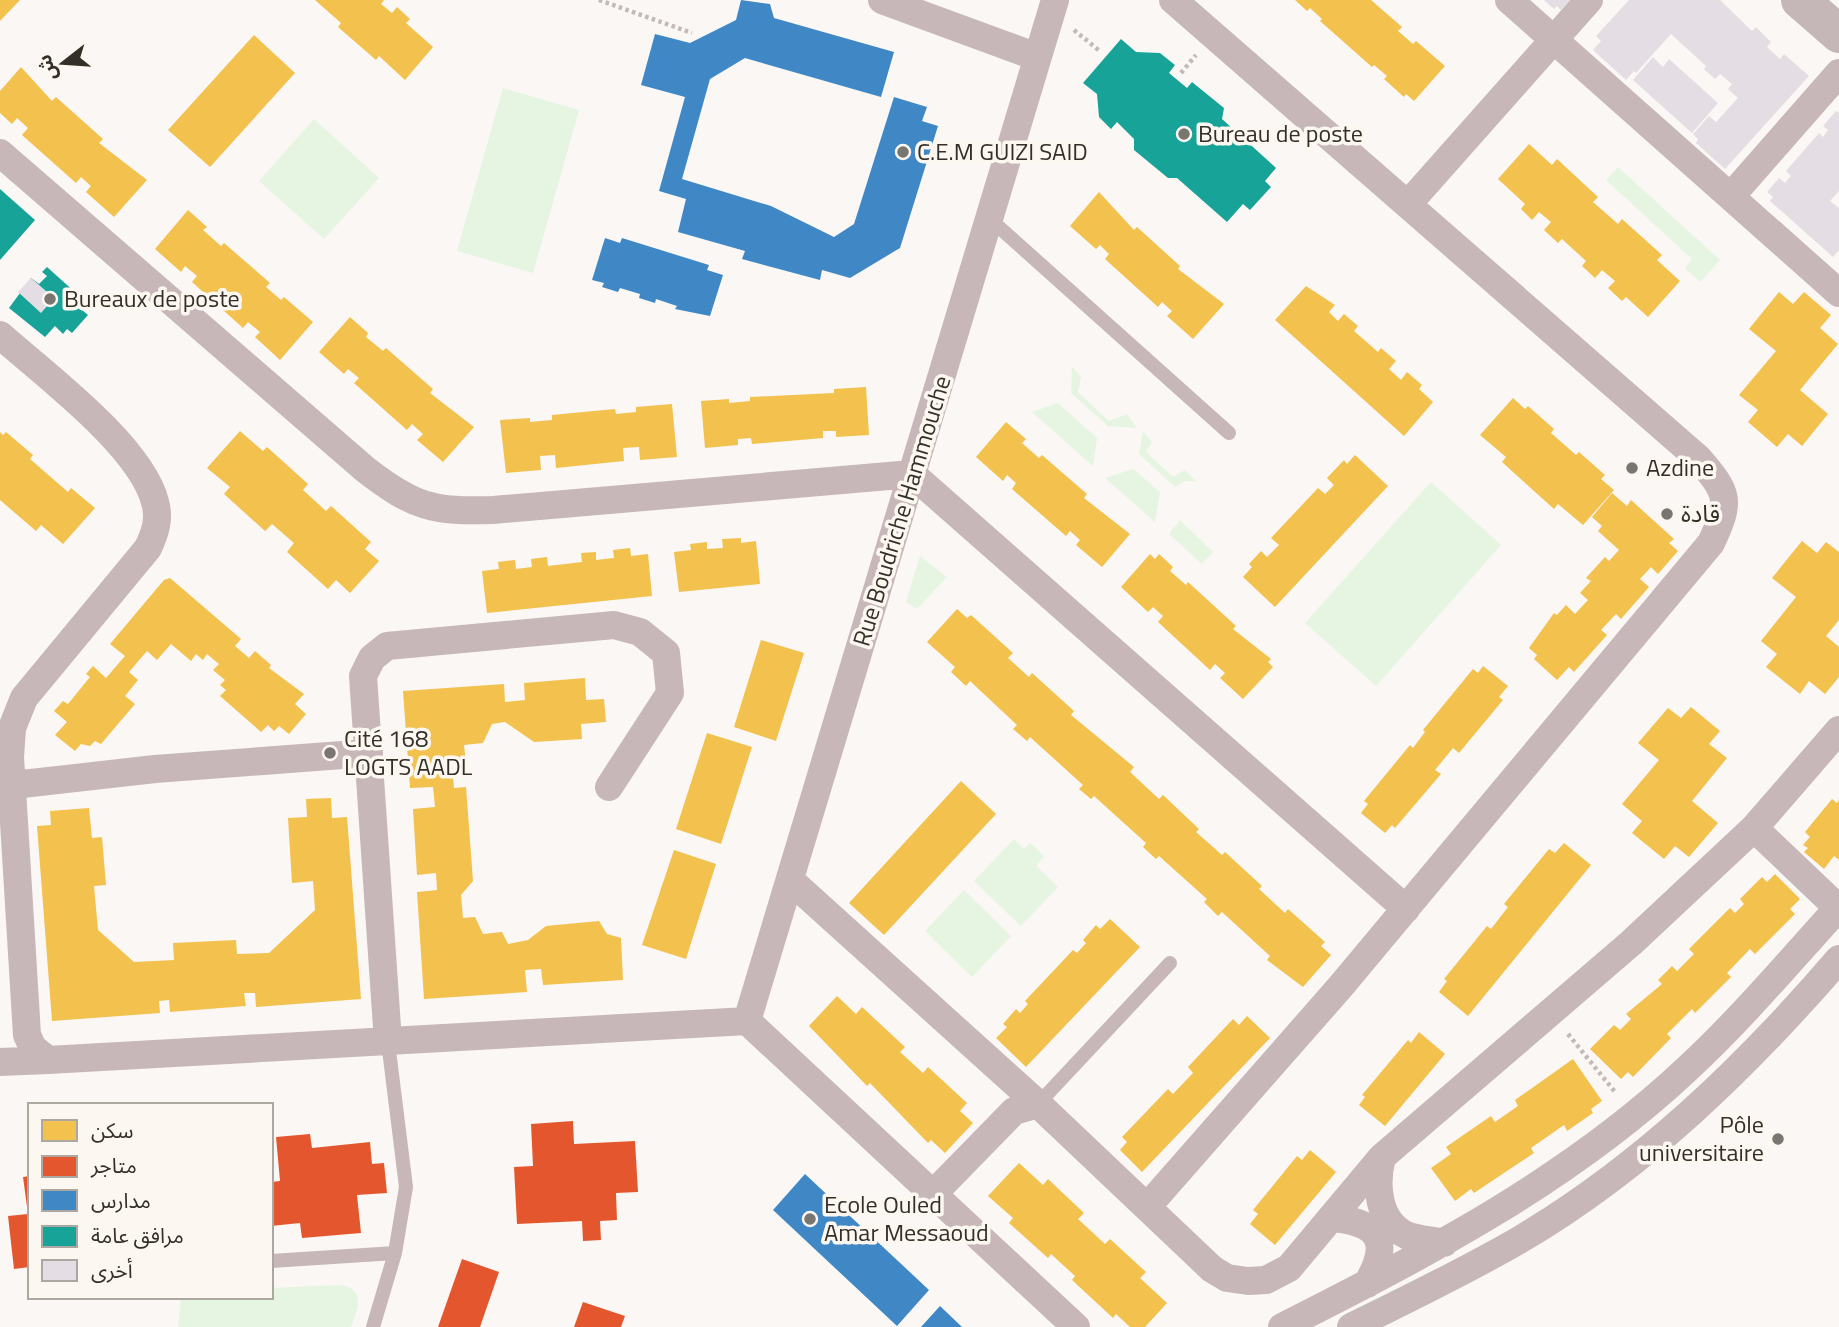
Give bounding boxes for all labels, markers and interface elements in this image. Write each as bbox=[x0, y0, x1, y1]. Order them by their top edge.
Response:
north arrow bbox=[28, 28, 98, 98]
text: ش bbox=[29, 51, 64, 85]
place label: Bureau de poste bbox=[1198, 115, 1363, 151]
marker: Bureau de poste bbox=[1176, 126, 1192, 142]
place label: C.E.M GUIZI SAID bbox=[917, 133, 1088, 169]
marker: C.E.M GUIZI SAID bbox=[895, 144, 911, 160]
place label: Bureaux de poste bbox=[64, 280, 240, 316]
marker: Bureaux de poste bbox=[42, 291, 58, 307]
street label: Rue Boudriche Hammouche bbox=[843, 371, 959, 650]
place label: Azdine bbox=[1646, 449, 1714, 485]
marker: Azdine bbox=[1624, 460, 1640, 476]
place label: قادة bbox=[1681, 495, 1720, 531]
marker: قادة bbox=[1659, 506, 1675, 522]
place label: Cité 168 LOGTS AADL bbox=[344, 720, 473, 784]
marker: Cité 168 LOGTS AADL bbox=[322, 745, 338, 761]
legend bbox=[28, 1103, 273, 1299]
place label: Pôle universitaire bbox=[1639, 1106, 1764, 1170]
text: سكن bbox=[91, 1114, 133, 1146]
marker: Pôle universitaire bbox=[1770, 1131, 1786, 1147]
text: متاجر bbox=[90, 1149, 137, 1181]
text: مدارس bbox=[91, 1184, 151, 1216]
place label: Ecole Ouled Amar Messaoud bbox=[824, 1186, 989, 1250]
marker: Ecole Ouled Amar Messaoud bbox=[802, 1211, 818, 1227]
text: مرافق عامة bbox=[91, 1219, 184, 1251]
text: أخرى bbox=[91, 1254, 133, 1286]

